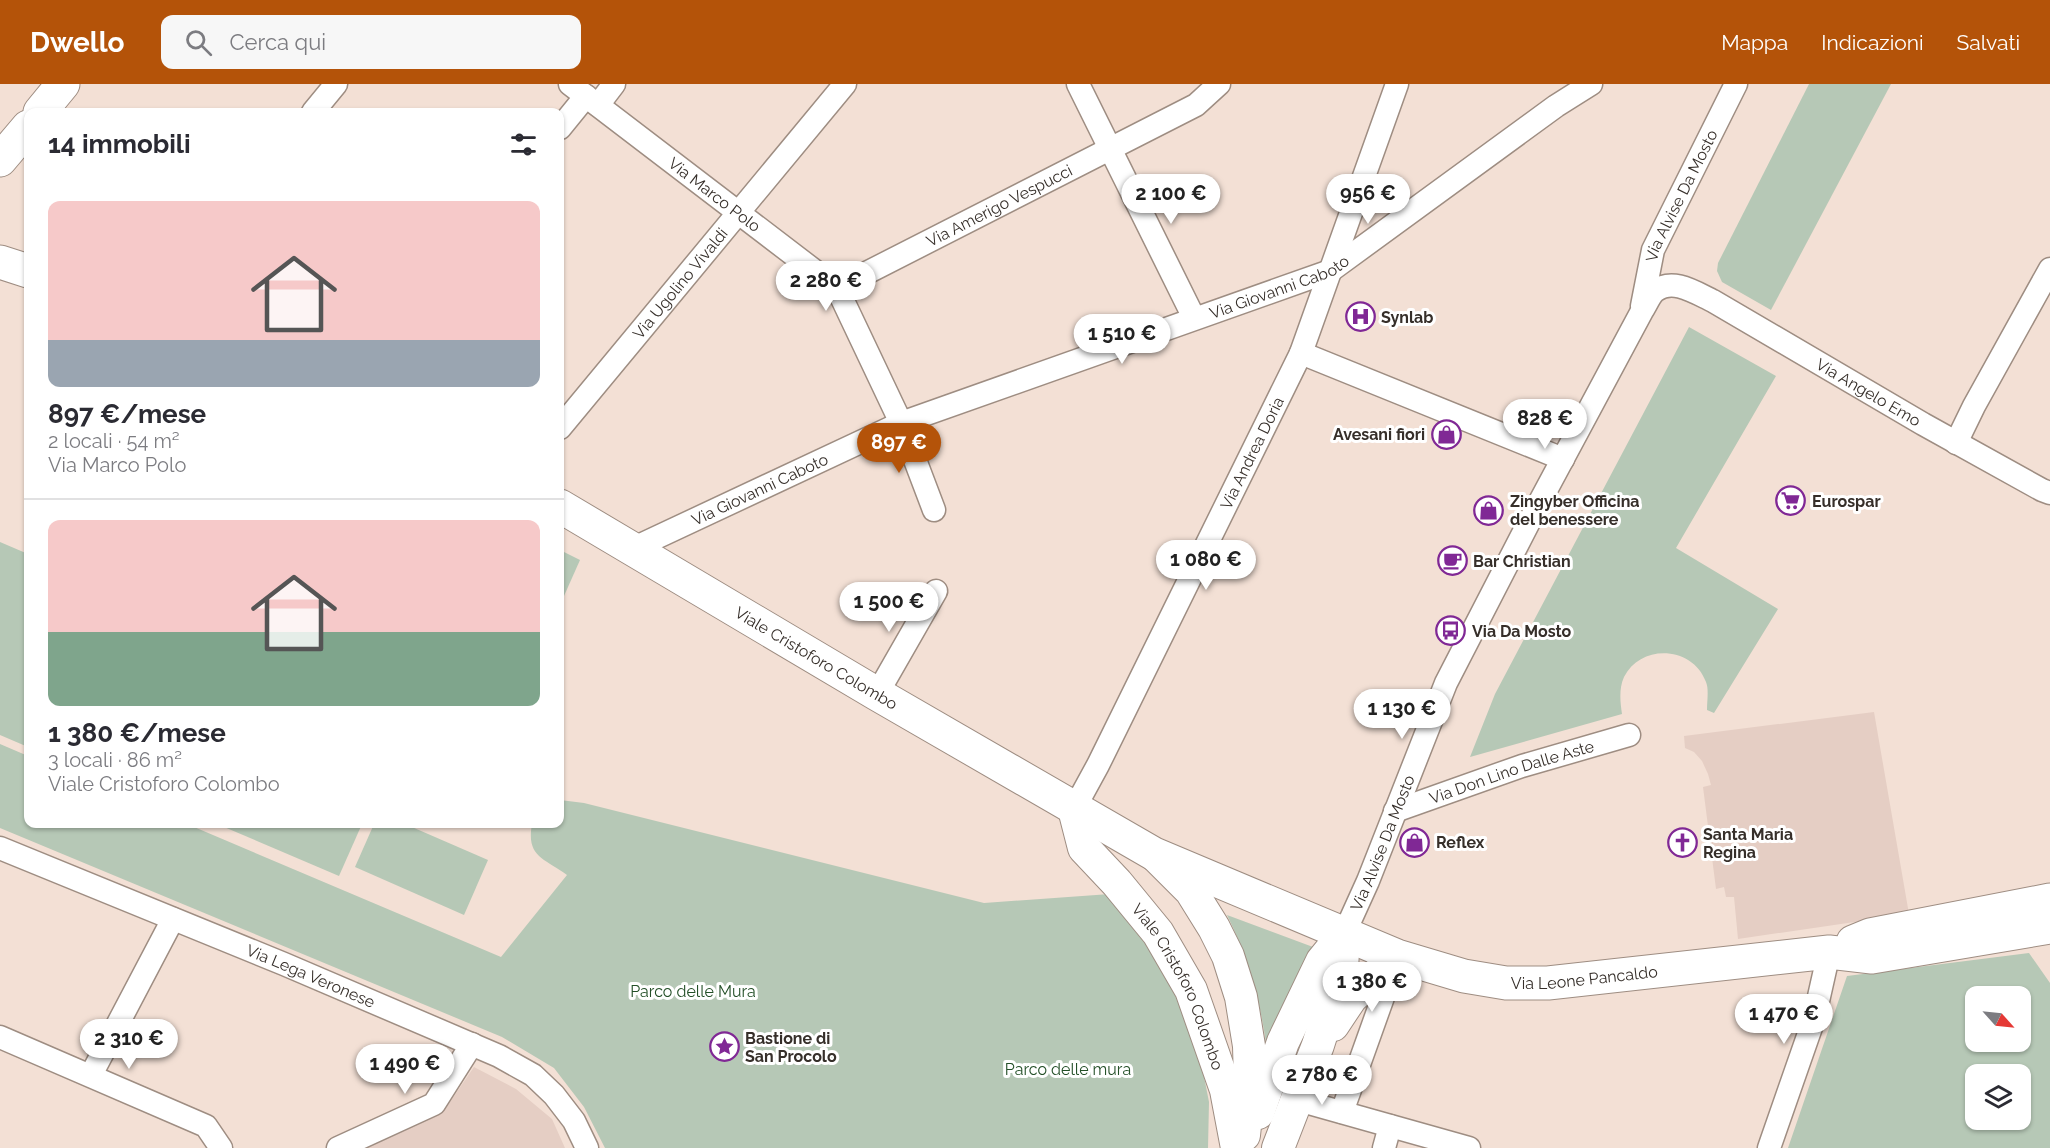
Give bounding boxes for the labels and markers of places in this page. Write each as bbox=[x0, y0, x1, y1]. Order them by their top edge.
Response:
pin: 2 100 € bbox=[1116, 174, 1226, 225]
pin: 956 € bbox=[1326, 174, 1410, 225]
pin: 2 280 € bbox=[771, 261, 881, 312]
hospital icon: Synlab bbox=[1344, 301, 1376, 333]
place label: Synlab bbox=[1381, 308, 1433, 327]
pin: 1 510 € bbox=[1067, 314, 1177, 365]
pin: 828 € bbox=[1503, 399, 1587, 450]
shop icon: Avesani fiori bbox=[1430, 418, 1462, 450]
pin: 897 € bbox=[857, 423, 941, 474]
place label: Avesani fiori bbox=[1333, 425, 1425, 444]
supermarket icon: Eurospar bbox=[1775, 485, 1807, 517]
place label: Zingyber Officina del benessere bbox=[1510, 492, 1639, 529]
place label: Eurospar bbox=[1812, 492, 1881, 511]
shop icon: Zingyber Officina del benessere bbox=[1473, 494, 1505, 526]
pin: 1 080 € bbox=[1151, 540, 1261, 591]
cafe icon: Bar Christian bbox=[1436, 545, 1468, 577]
place label: Bar Christian bbox=[1473, 552, 1571, 571]
pin: 1 500 € bbox=[834, 582, 944, 633]
bus stop icon: Via Da Mosto bbox=[1435, 615, 1467, 647]
place label: Via Da Mosto bbox=[1472, 622, 1572, 641]
pin: 1 130 € bbox=[1347, 689, 1457, 740]
place label: Santa Maria Regina bbox=[1703, 825, 1793, 862]
shop icon: Reflex bbox=[1399, 826, 1431, 858]
church icon: Santa Maria Regina bbox=[1666, 827, 1698, 859]
place label: Reflex bbox=[1436, 833, 1485, 852]
pin: 1 380 € bbox=[1317, 962, 1427, 1013]
pin: 1 470 € bbox=[1729, 994, 1839, 1045]
pin: 2 310 € bbox=[74, 1019, 184, 1070]
place label: Bastione di San Procolo bbox=[745, 1029, 837, 1066]
place icon: Bastione di San Procolo bbox=[708, 1031, 740, 1063]
pin: 1 490 € bbox=[350, 1044, 460, 1095]
pin: 2 780 € bbox=[1267, 1055, 1377, 1106]

